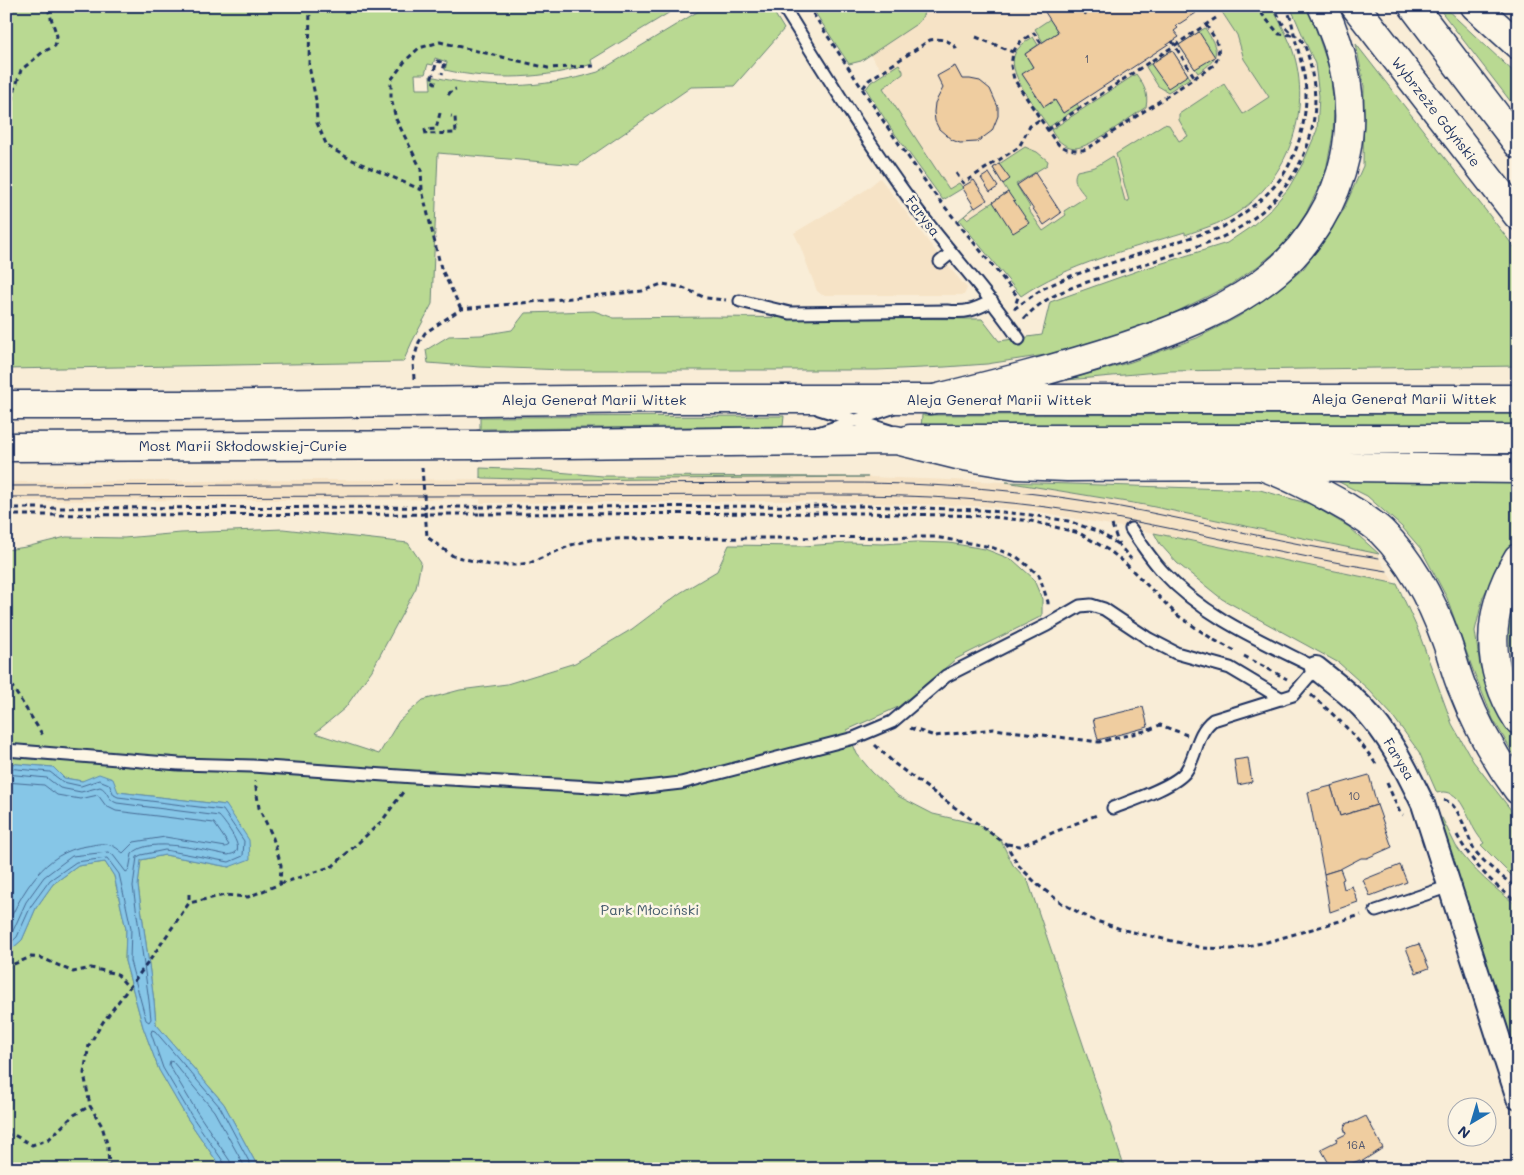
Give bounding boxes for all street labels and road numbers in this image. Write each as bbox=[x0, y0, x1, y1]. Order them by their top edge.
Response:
street label: Wybrzeże Gdyńskie bbox=[1388, 53, 1485, 171]
street label: Farysa bbox=[902, 191, 945, 240]
street label: Aleja Generał Marii Wittek bbox=[1312, 389, 1496, 408]
street label: Aleja Generał Marii Wittek bbox=[502, 390, 686, 409]
street label: Aleja Generał Marii Wittek bbox=[907, 390, 1091, 409]
street label: Most Marii Skłodowskiej-Curie bbox=[139, 436, 347, 455]
street label: Farysa bbox=[1379, 734, 1420, 784]

